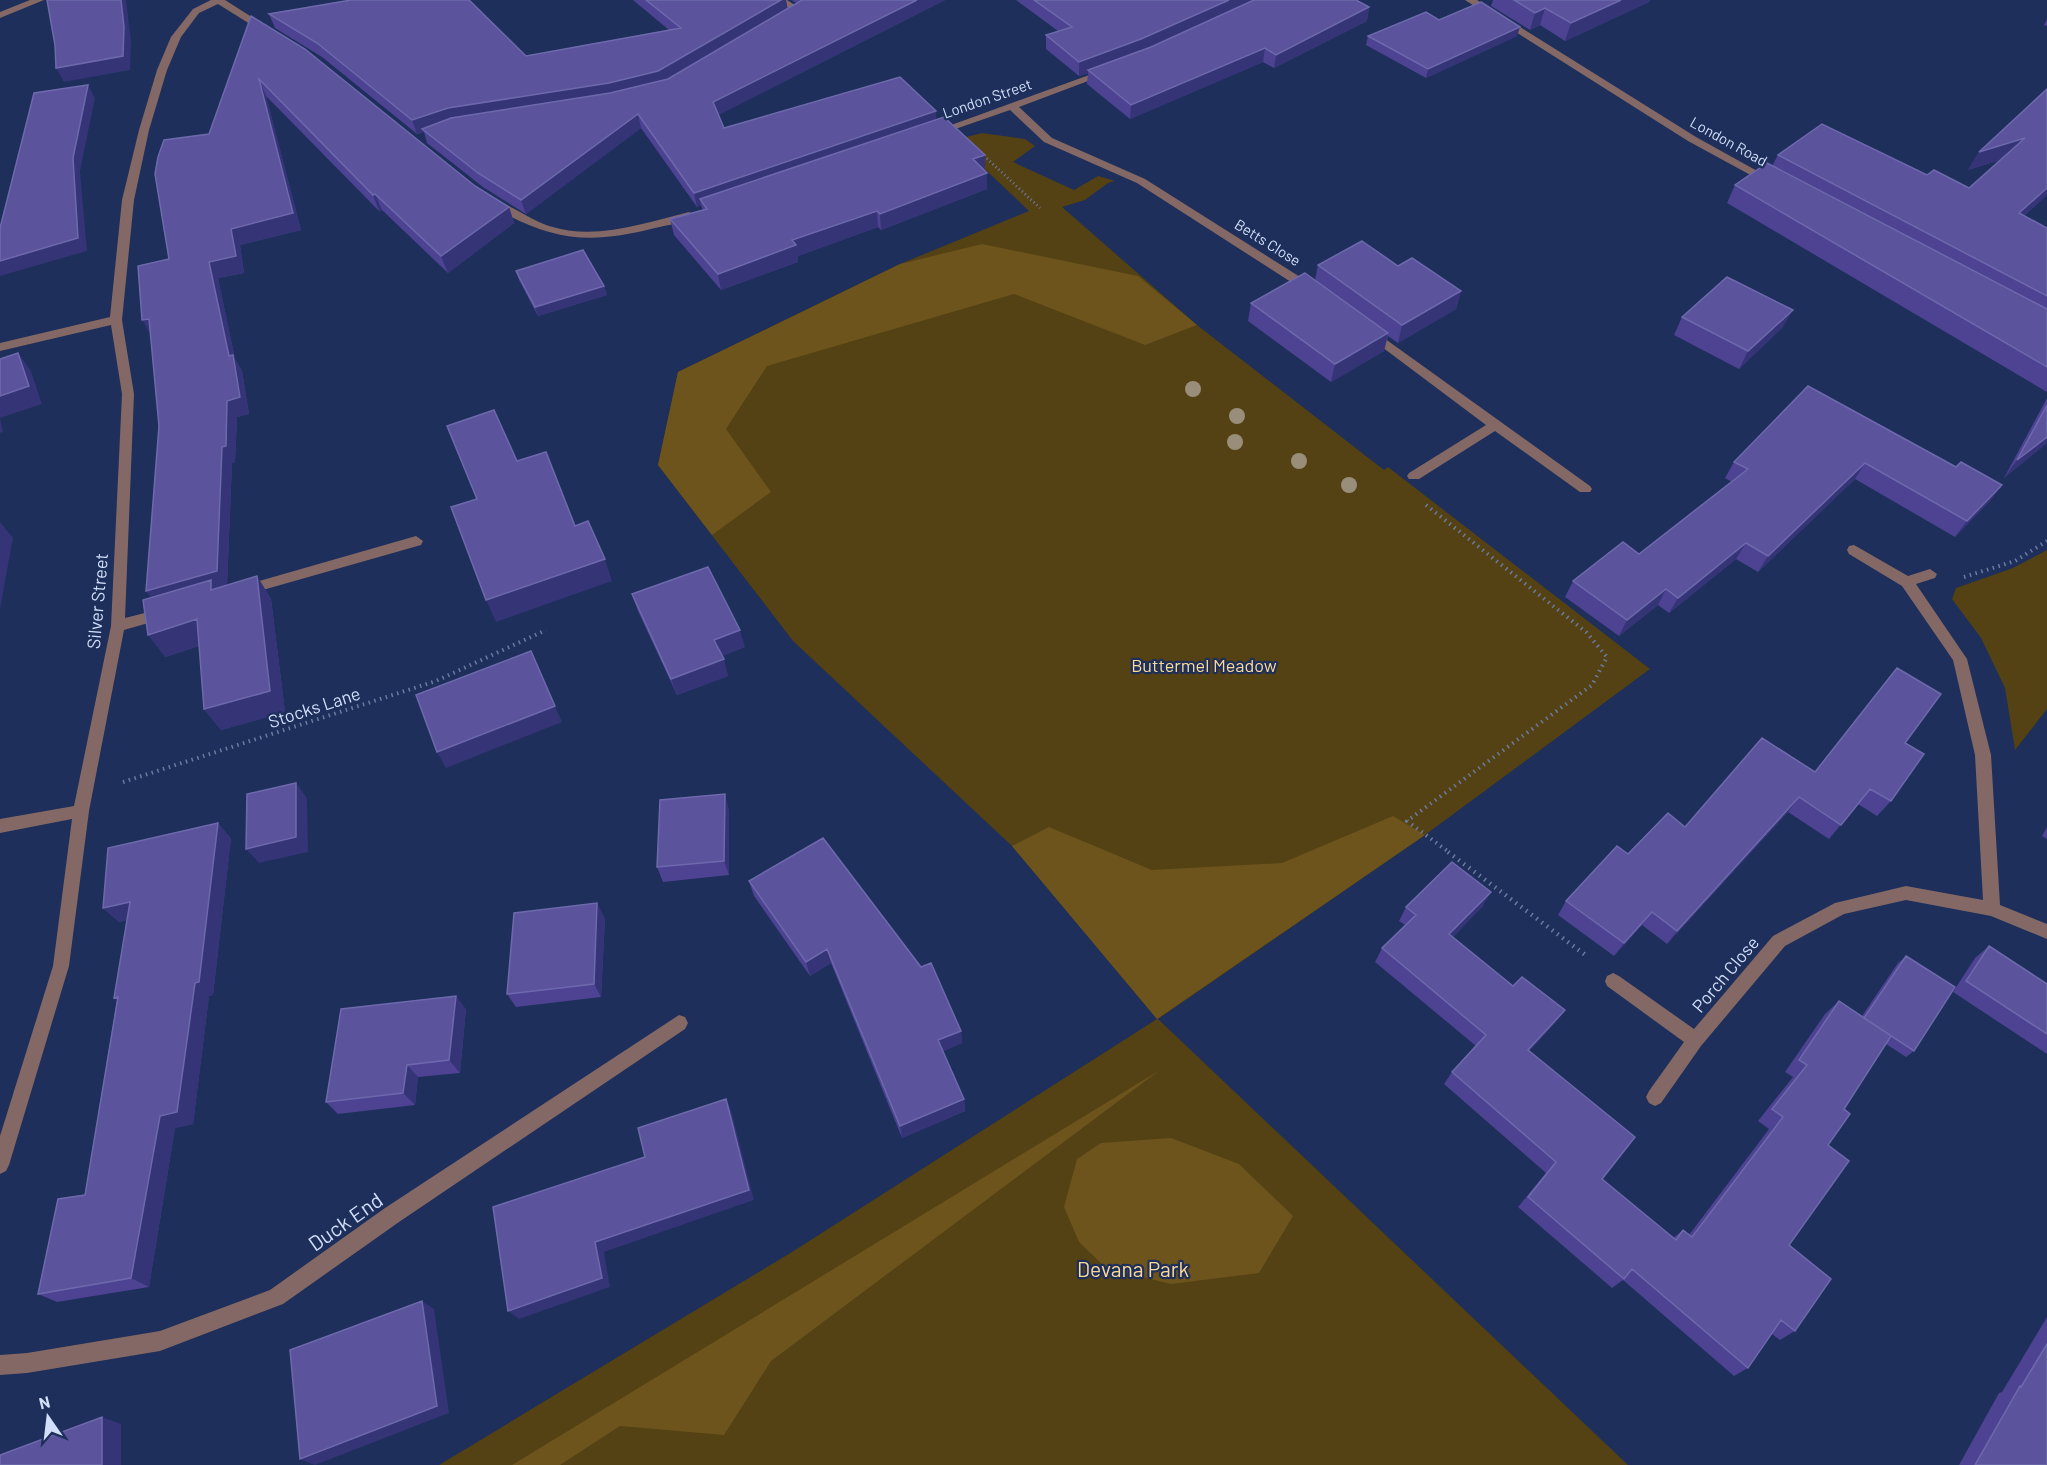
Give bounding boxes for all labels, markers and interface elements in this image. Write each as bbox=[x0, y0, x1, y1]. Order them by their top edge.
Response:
street label: London Street bbox=[940, 74, 1034, 122]
street label: London Road bbox=[1687, 112, 1771, 170]
street label: Betts Close bbox=[1232, 215, 1304, 269]
street label: Silver Street bbox=[82, 552, 112, 650]
park label: Buttermel Meadow bbox=[1131, 654, 1277, 676]
street label: Stocks Lane bbox=[265, 682, 363, 732]
street label: Porch Close bbox=[1687, 932, 1763, 1016]
street label: Duck End bbox=[303, 1186, 387, 1256]
park label: Devana Park bbox=[1077, 1256, 1189, 1281]
north arrow bbox=[18, 1387, 78, 1447]
text: N bbox=[37, 1391, 52, 1412]

